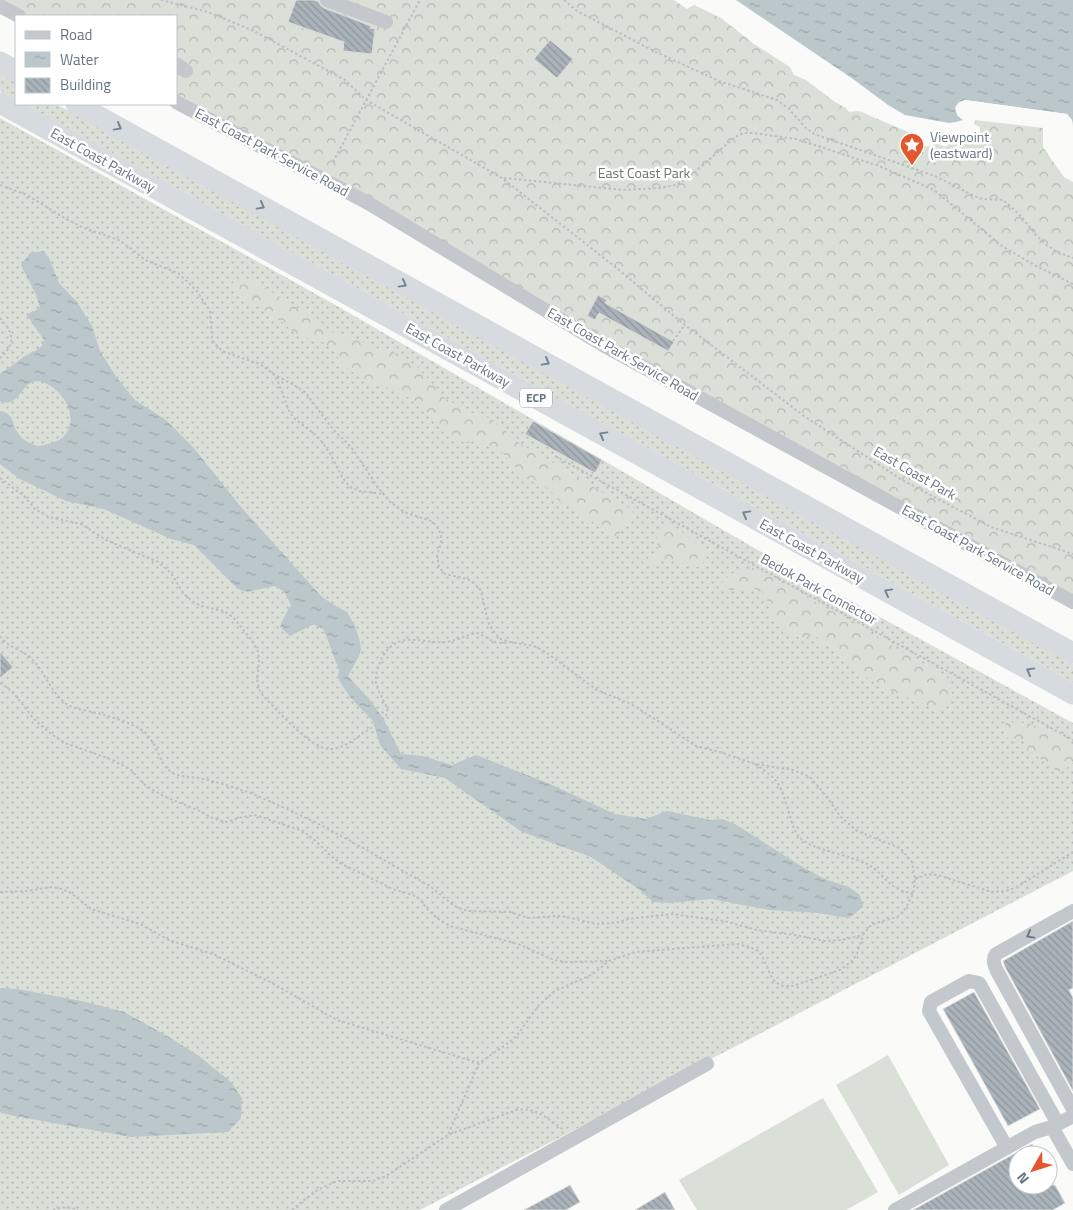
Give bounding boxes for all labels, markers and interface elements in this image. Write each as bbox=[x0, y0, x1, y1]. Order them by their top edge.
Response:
legend bbox=[15, 15, 178, 105]
text: Road bbox=[60, 23, 92, 46]
text: Water bbox=[60, 48, 99, 71]
text: Building bbox=[60, 73, 111, 96]
street label: East Coast Park Service Road bbox=[192, 102, 353, 201]
one-way arrow bbox=[113, 121, 122, 131]
street label: East Coast Parkway bbox=[47, 122, 160, 197]
place label: Viewpoint (eastward) bbox=[930, 126, 992, 163]
place icon: Viewpoint (eastward) bbox=[899, 132, 925, 166]
park label: East Coast Park bbox=[598, 162, 691, 183]
one-way arrow bbox=[255, 199, 264, 209]
one-way arrow bbox=[398, 278, 407, 288]
street label: East Coast Park Service Road bbox=[544, 302, 703, 405]
street label: East Coast Parkway bbox=[402, 317, 515, 392]
one-way arrow bbox=[540, 356, 549, 366]
road number: ECP bbox=[520, 388, 552, 408]
one-way arrow bbox=[600, 432, 609, 442]
street label: East Coast Park bbox=[870, 440, 961, 505]
street label: East Coast Park Service Road bbox=[898, 499, 1058, 600]
one-way arrow bbox=[742, 510, 751, 520]
street label: East Coast Parkway bbox=[756, 513, 869, 588]
street label: Bedok Park Connector bbox=[757, 548, 881, 629]
one-way arrow bbox=[884, 588, 893, 598]
one-way arrow bbox=[1027, 667, 1036, 677]
one-way arrow bbox=[1027, 929, 1036, 939]
north arrow bbox=[1008, 1145, 1058, 1195]
text: N bbox=[1011, 1168, 1034, 1189]

